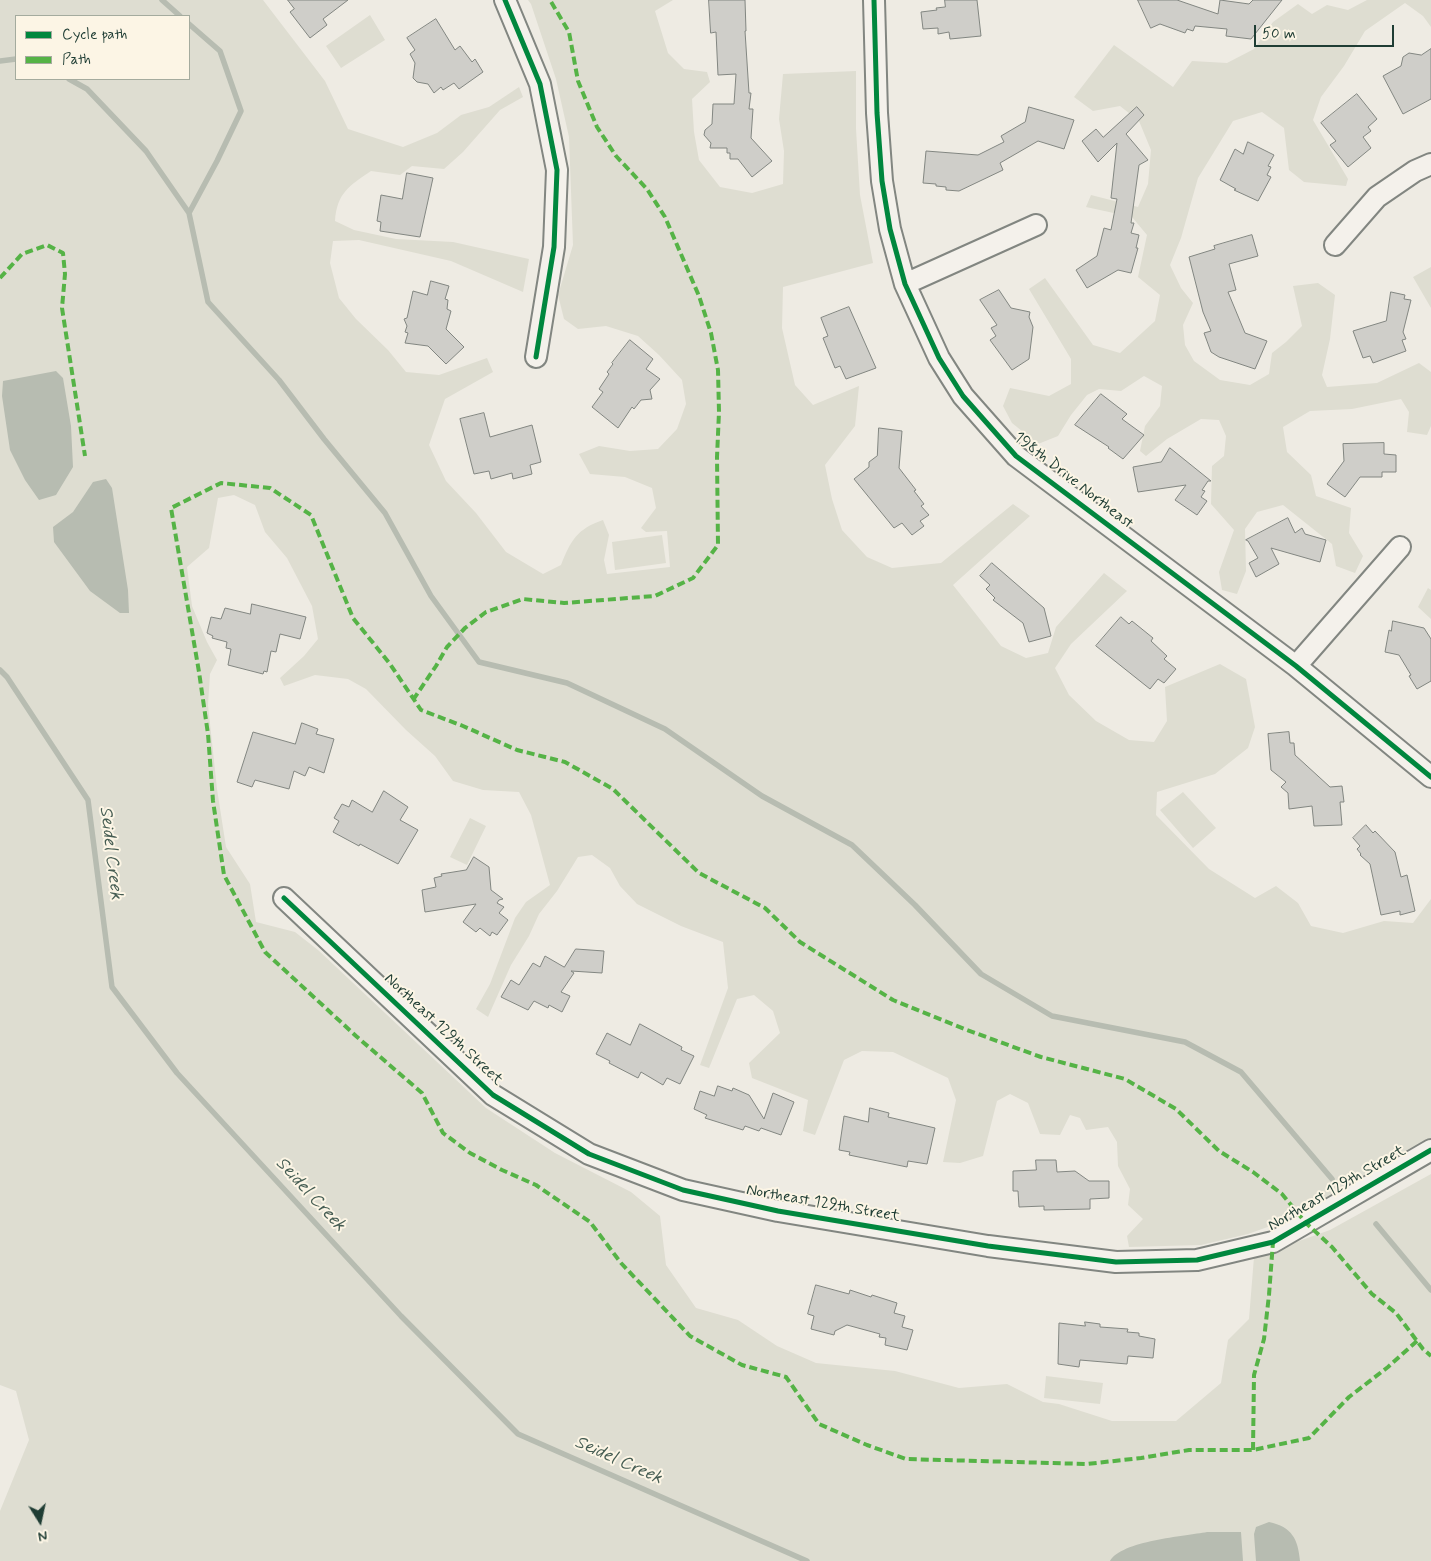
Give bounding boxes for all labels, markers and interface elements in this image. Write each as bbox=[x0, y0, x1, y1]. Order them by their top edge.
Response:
legend bbox=[15, 15, 190, 80]
scale bar bbox=[1256, 15, 1396, 47]
text: 50 m bbox=[1262, 24, 1296, 44]
text: Cycle path bbox=[62, 25, 127, 45]
text: Path bbox=[62, 50, 91, 70]
street label: 198th Drive Northeast bbox=[1009, 428, 1137, 534]
water label: Seidel Creek bbox=[94, 805, 126, 901]
street label: Northeast 129th Street bbox=[379, 970, 507, 1090]
street label: Northeast 129th Street bbox=[1265, 1142, 1409, 1236]
water label: Seidel Creek bbox=[270, 1153, 350, 1237]
street label: Northeast 129th Street bbox=[745, 1181, 901, 1227]
water label: Seidel Creek bbox=[571, 1432, 665, 1490]
north arrow bbox=[15, 1496, 65, 1546]
text: N bbox=[36, 1526, 49, 1545]

